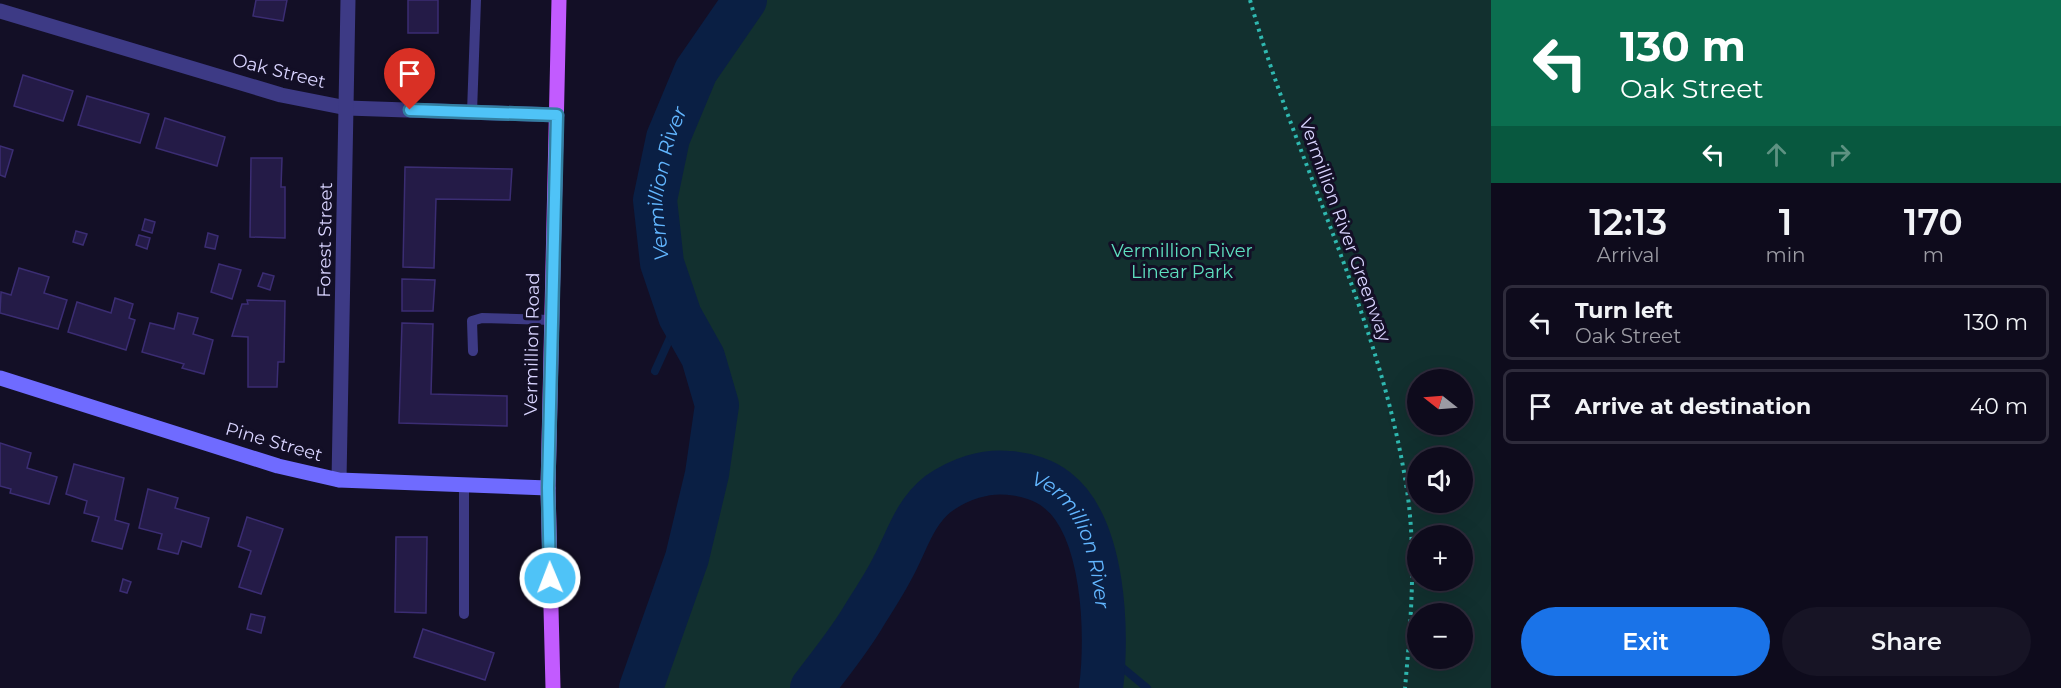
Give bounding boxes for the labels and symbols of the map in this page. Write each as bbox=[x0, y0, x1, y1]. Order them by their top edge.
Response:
pin bbox=[384, 48, 435, 110]
street label: Oak Street bbox=[230, 49, 328, 93]
water label: Vermillion River bbox=[643, 102, 692, 262]
street label: Vermillion River Greenway bbox=[1294, 115, 1396, 345]
street label: Forest Street bbox=[313, 182, 337, 298]
park label: Vermillion River Linear Park bbox=[1111, 240, 1253, 283]
street label: Vermillion Road bbox=[520, 272, 544, 416]
north arrow bbox=[1407, 369, 1473, 435]
street label: Pine Street bbox=[223, 418, 325, 466]
water label: Vermillion River bbox=[1028, 466, 1115, 610]
position arrow bbox=[518, 546, 582, 610]

